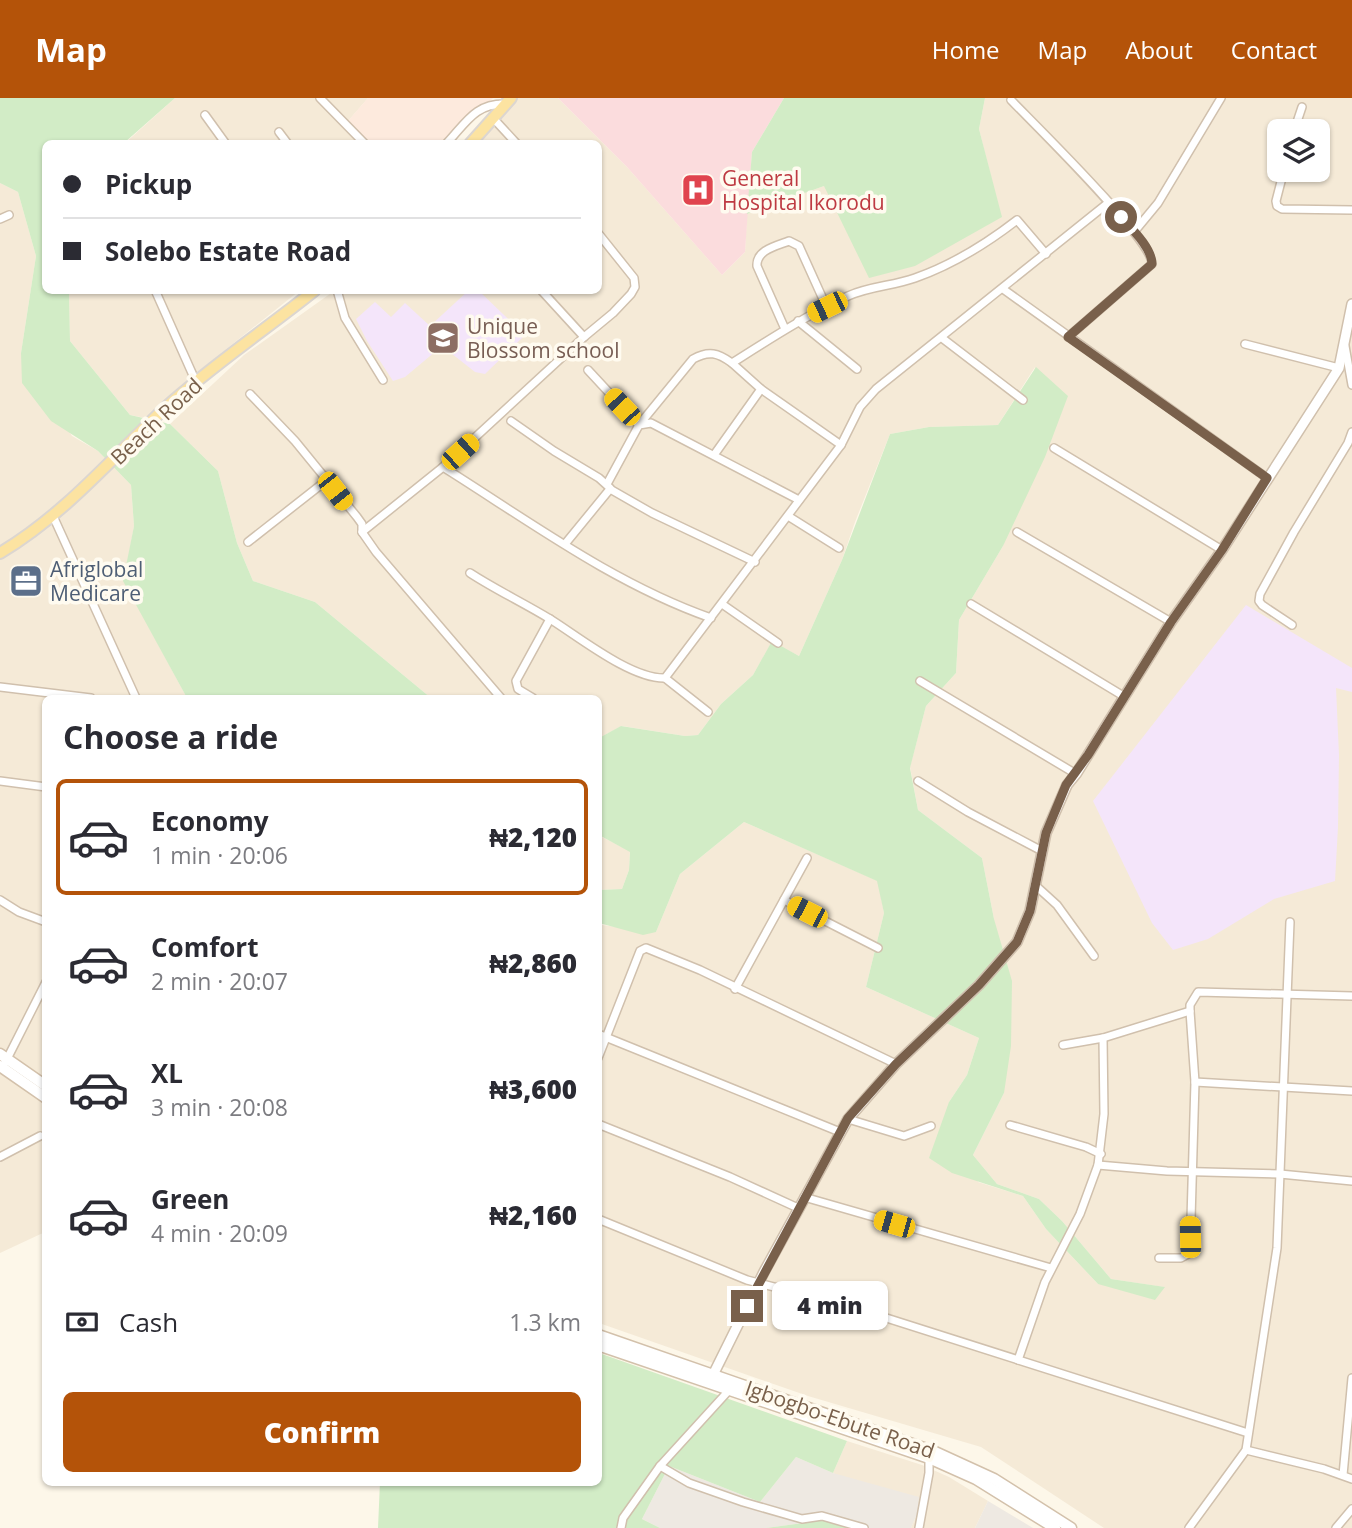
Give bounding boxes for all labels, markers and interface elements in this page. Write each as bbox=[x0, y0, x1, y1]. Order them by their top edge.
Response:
text: Map bbox=[35, 27, 107, 72]
text: Home bbox=[932, 33, 1000, 66]
text: Map bbox=[1038, 33, 1087, 66]
text: About bbox=[1125, 33, 1193, 66]
text: Contact bbox=[1231, 33, 1317, 66]
map controls bbox=[1267, 119, 1330, 182]
button: layers bbox=[1267, 119, 1330, 182]
place label: General Hospital Ikorodu bbox=[722, 164, 885, 216]
text: Pickup bbox=[105, 166, 192, 202]
hospital icon: General Hospital Ikorodu bbox=[679, 171, 717, 209]
route start bbox=[1105, 201, 1137, 233]
text: Solebo Estate Road bbox=[105, 233, 351, 269]
car bbox=[804, 288, 851, 326]
place label: Unique Blossom school bbox=[467, 312, 620, 364]
school or university icon: Unique Blossom school bbox=[424, 319, 462, 357]
street label: Beach Road bbox=[104, 371, 208, 471]
car bbox=[600, 384, 645, 430]
car bbox=[438, 430, 483, 474]
car bbox=[314, 468, 357, 514]
place label: Afriglobal Medicare bbox=[50, 555, 143, 607]
office icon: Afriglobal Medicare bbox=[7, 562, 45, 600]
text: Choose a ride bbox=[63, 715, 278, 758]
text: Economy bbox=[151, 803, 269, 839]
icon: car bbox=[67, 806, 130, 869]
text: ₦2,120 bbox=[489, 819, 577, 855]
text: 1 min · 20:06 bbox=[151, 839, 288, 871]
car bbox=[784, 893, 831, 931]
text: Comfort bbox=[151, 929, 258, 965]
icon: car bbox=[67, 932, 130, 995]
text: ₦2,860 bbox=[489, 945, 577, 981]
text: 2 min · 20:07 bbox=[151, 965, 288, 997]
text: XL bbox=[151, 1055, 183, 1091]
icon: car bbox=[67, 1058, 130, 1121]
text: ₦3,600 bbox=[489, 1071, 577, 1107]
text: 3 min · 20:08 bbox=[151, 1091, 288, 1123]
text: Green bbox=[151, 1181, 229, 1217]
icon: car bbox=[67, 1184, 130, 1247]
text: ₦2,160 bbox=[489, 1197, 577, 1233]
car bbox=[871, 1208, 918, 1240]
car bbox=[1180, 1216, 1201, 1258]
text: 4 min · 20:09 bbox=[151, 1217, 288, 1249]
callout: 4 min bbox=[772, 1282, 887, 1330]
text: 4 min bbox=[797, 1289, 863, 1321]
route end bbox=[731, 1290, 763, 1322]
icon: cash bbox=[63, 1303, 101, 1341]
text: Cash bbox=[119, 1304, 178, 1340]
text: 1.3 km bbox=[509, 1306, 581, 1338]
street label: Igbogbo-Ebute Road bbox=[742, 1373, 938, 1465]
button: Confirm bbox=[63, 1392, 581, 1472]

